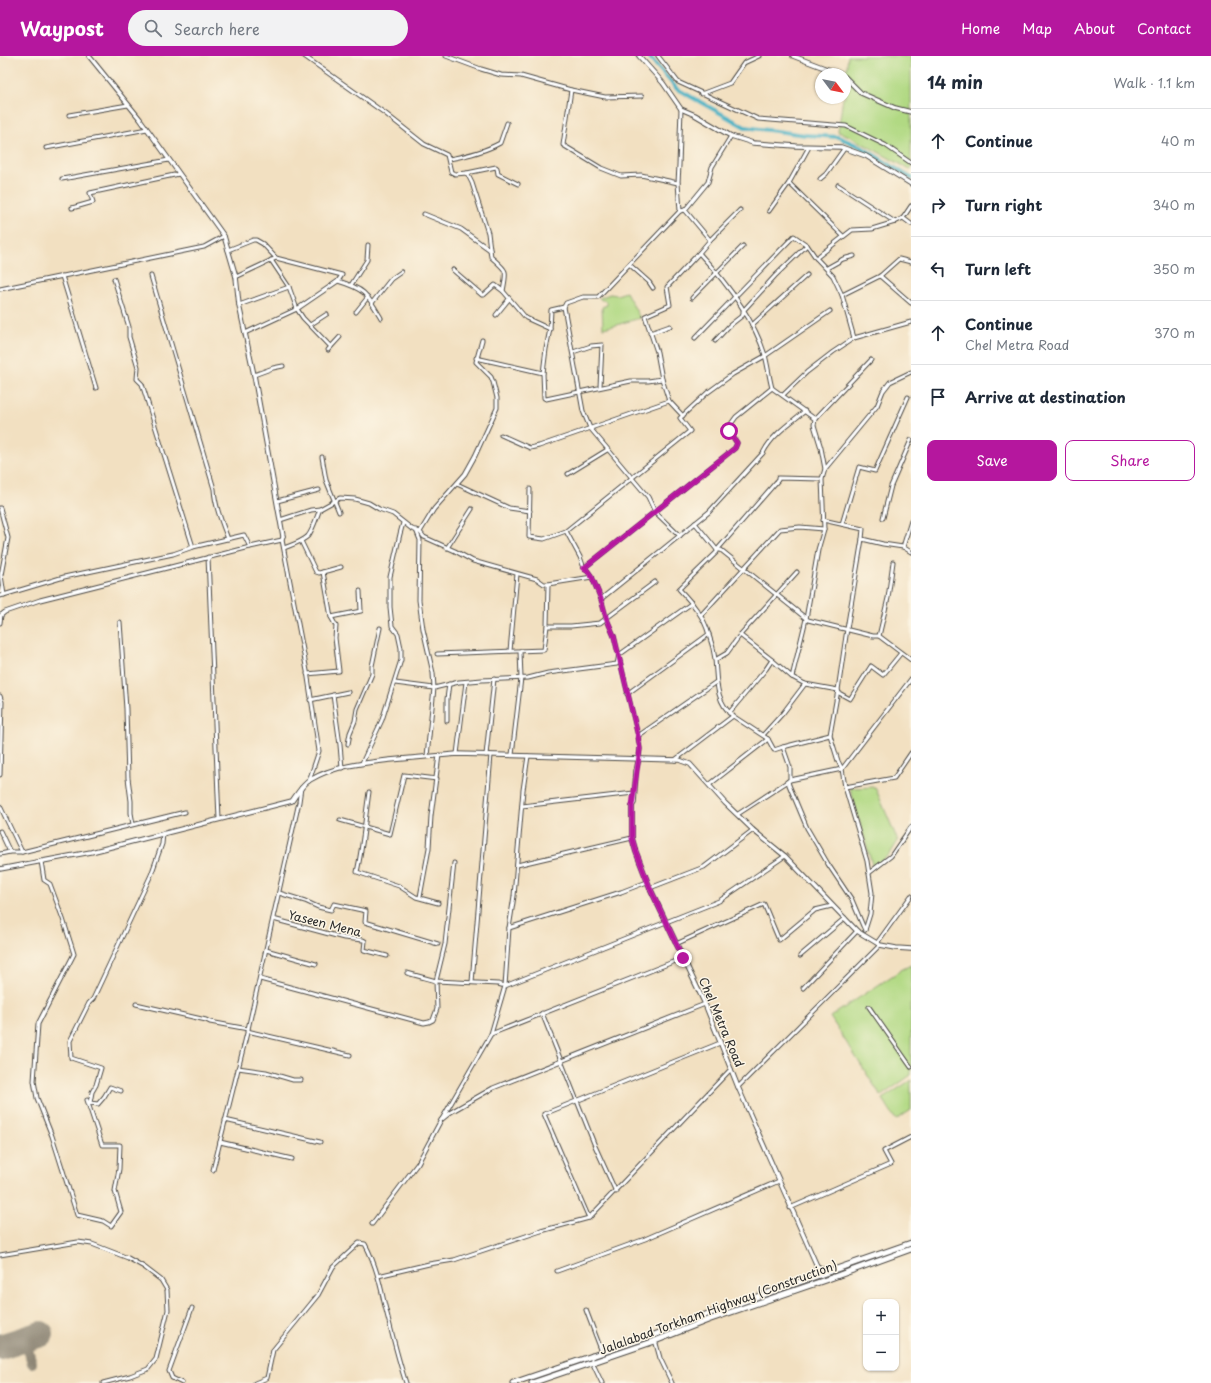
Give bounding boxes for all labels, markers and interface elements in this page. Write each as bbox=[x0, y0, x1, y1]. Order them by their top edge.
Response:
search box bbox=[128, 10, 408, 46]
text: Waypost bbox=[20, 14, 104, 42]
icon: search bbox=[142, 17, 164, 39]
text: Search here bbox=[174, 17, 260, 40]
text: Home bbox=[961, 18, 1000, 39]
text: Map bbox=[1022, 18, 1052, 39]
text: About bbox=[1074, 18, 1115, 39]
text: Contact bbox=[1137, 18, 1191, 39]
north arrow bbox=[815, 68, 851, 104]
text: 14 min bbox=[927, 69, 983, 95]
text: Walk · 1.1 km bbox=[1114, 73, 1195, 92]
text: Continue bbox=[965, 129, 1033, 152]
icon: ahead bbox=[927, 130, 949, 152]
text: 40 m bbox=[1161, 131, 1195, 150]
text: Turn right bbox=[965, 193, 1042, 216]
icon: right bbox=[927, 194, 949, 216]
text: 340 m bbox=[1152, 195, 1195, 214]
text: Turn left bbox=[965, 257, 1031, 280]
icon: left bbox=[927, 258, 949, 280]
text: 350 m bbox=[1153, 259, 1195, 278]
text: Continue bbox=[965, 312, 1033, 335]
icon: ahead bbox=[927, 322, 949, 344]
text: 370 m bbox=[1154, 323, 1195, 342]
text: Chel Metra Road bbox=[965, 335, 1069, 354]
text: Arrive at destination bbox=[965, 385, 1126, 408]
icon: arrive bbox=[927, 386, 949, 408]
route start bbox=[720, 422, 738, 440]
button: Save bbox=[927, 440, 1057, 481]
button: Share bbox=[1065, 440, 1195, 481]
street label: Yaseen Mena bbox=[287, 905, 364, 941]
route end bbox=[674, 949, 692, 967]
street label: Chel Metra Road bbox=[695, 974, 749, 1070]
street label: Jalalabad Torkham Highway (Construction) bbox=[596, 1255, 840, 1359]
map controls bbox=[863, 1299, 899, 1371]
button: + bbox=[863, 1299, 899, 1335]
button: − bbox=[863, 1335, 899, 1371]

